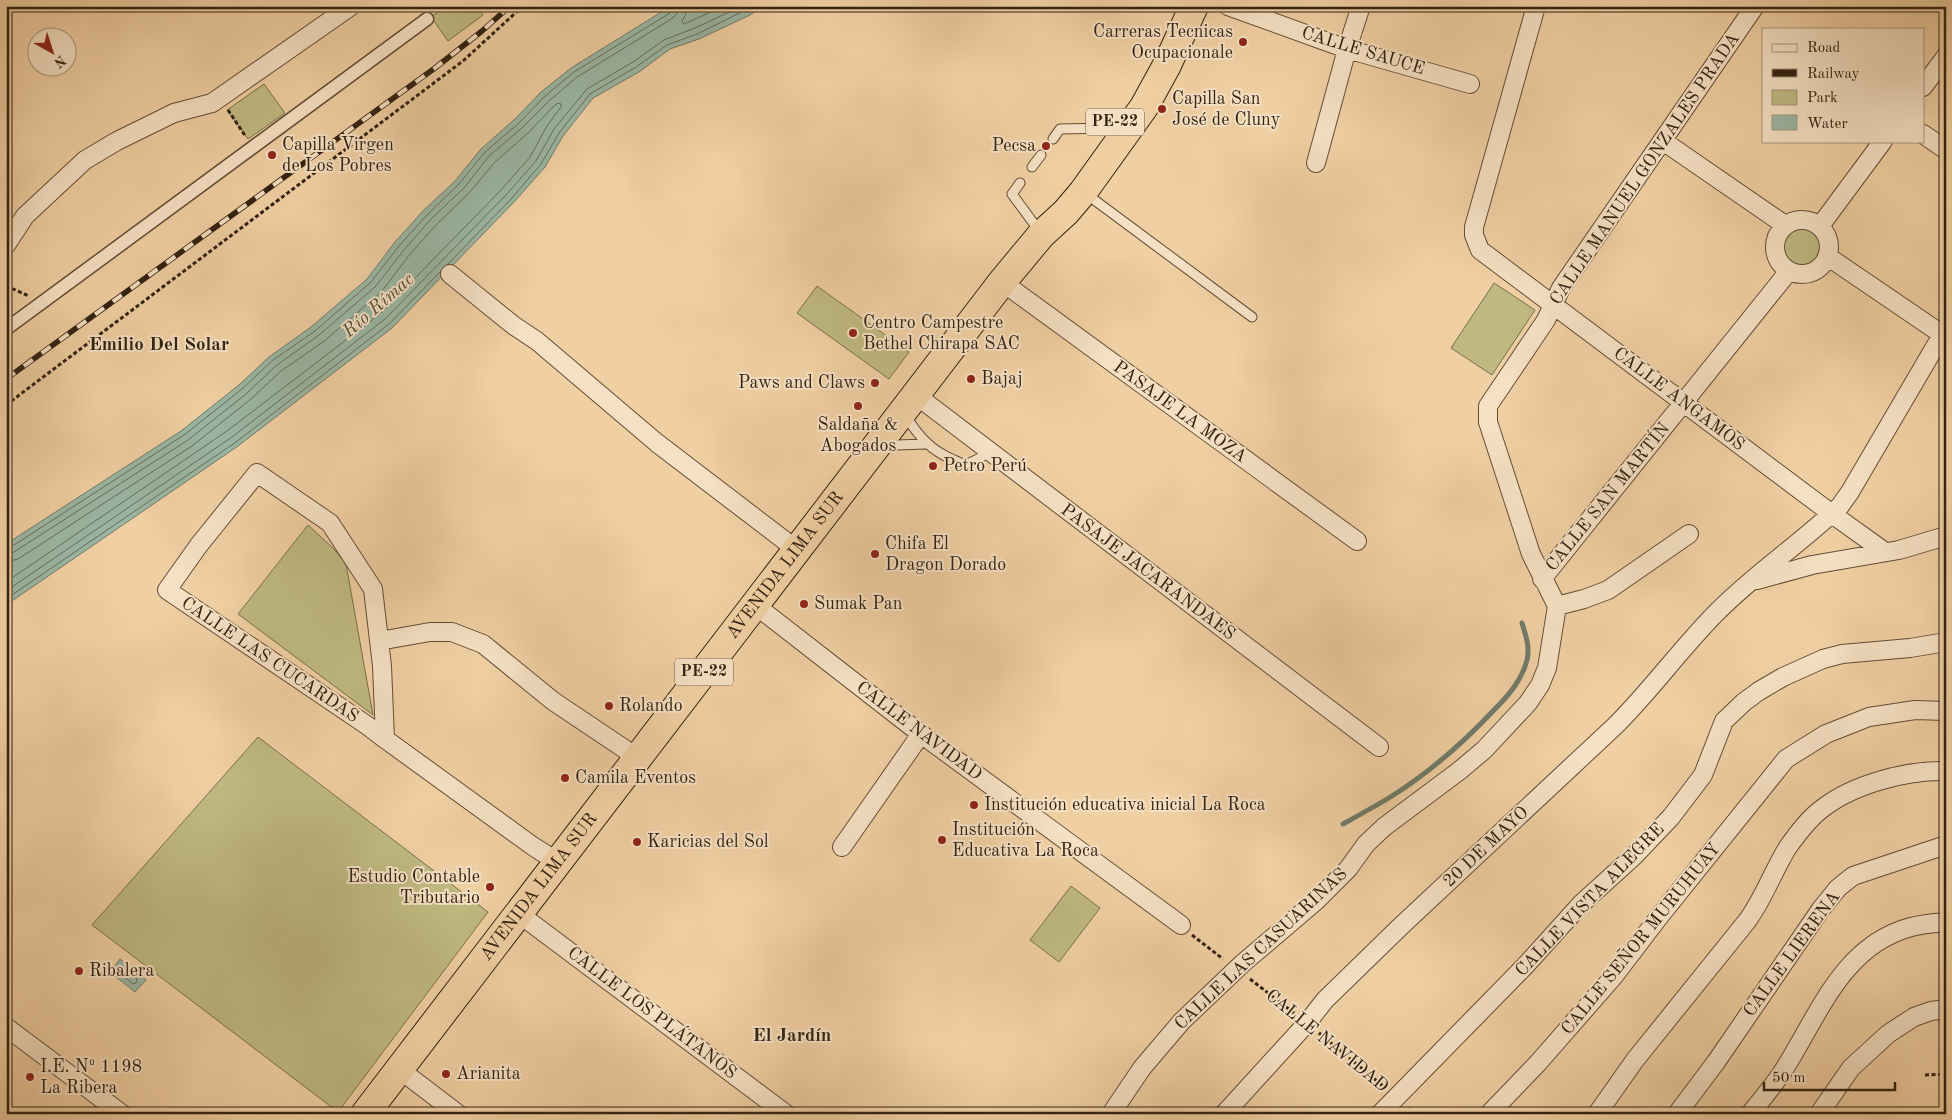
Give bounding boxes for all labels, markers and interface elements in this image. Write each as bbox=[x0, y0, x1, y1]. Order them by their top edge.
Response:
place label: Carreras Tecnicas Ocupacionale bbox=[1093, 23, 1233, 62]
street label: CALLE SAUCE bbox=[1299, 24, 1427, 78]
north arrow bbox=[28, 28, 78, 78]
legend bbox=[1762, 28, 1924, 142]
street label: CALLE MANUEL GONZALES PRADA bbox=[1547, 30, 1743, 308]
marker: Carreras Tecnicas Ocupacionale bbox=[1237, 36, 1249, 48]
text: Road bbox=[1807, 41, 1841, 56]
text: N bbox=[51, 53, 68, 70]
text: Railway bbox=[1807, 67, 1860, 82]
place label: Capilla San José de Cluny bbox=[1172, 90, 1281, 129]
text: Park bbox=[1807, 91, 1838, 106]
marker: Capilla San José de Cluny bbox=[1156, 103, 1168, 115]
road number: PE-22 bbox=[1086, 108, 1144, 136]
text: Water bbox=[1807, 117, 1848, 132]
place label: Capilla Virgen de Los Pobres bbox=[282, 136, 394, 175]
place label: Pecsa bbox=[992, 137, 1036, 155]
marker: Pecsa bbox=[1040, 140, 1052, 152]
marker: Capilla Virgen de Los Pobres bbox=[266, 149, 278, 161]
water label: Río Rímac bbox=[339, 270, 418, 343]
place label: Centro Campestre Bethel Chirapa SAC bbox=[863, 314, 1020, 353]
marker: Centro Campestre Bethel Chirapa SAC bbox=[847, 327, 859, 339]
district label: Emilio Del Solar bbox=[89, 336, 229, 355]
street label: CALLE ANGAMOS bbox=[1610, 344, 1748, 454]
street label: PASAJE LA MOZA bbox=[1110, 358, 1250, 467]
place label: Bajaj bbox=[981, 370, 1023, 388]
marker: Bajaj bbox=[965, 373, 977, 385]
place label: Paws and Claws bbox=[738, 374, 865, 392]
marker: Paws and Claws bbox=[869, 377, 881, 389]
marker: Saldaña & Abogados bbox=[852, 400, 864, 412]
place label: Saldaña & Abogados bbox=[818, 416, 899, 455]
street label: CALLE SAN MARTÍN bbox=[1540, 417, 1673, 575]
place label: Petro Perú bbox=[943, 457, 1027, 475]
marker: Petro Perú bbox=[927, 460, 939, 472]
street label: AVENIDA LIMA SUR bbox=[723, 488, 847, 642]
street label: PASAJE JACARANDAES bbox=[1057, 501, 1239, 643]
place label: Chifa El Dragon Dorado bbox=[885, 535, 1006, 574]
marker: Chifa El Dragon Dorado bbox=[869, 548, 881, 560]
street label: CALLE LAS CUCARDAS bbox=[178, 594, 362, 726]
place label: Sumak Pan bbox=[814, 595, 903, 613]
marker: Sumak Pan bbox=[798, 598, 810, 610]
road number: PE-22 bbox=[675, 659, 733, 686]
street label: CALLE NAVIDAD bbox=[853, 678, 985, 784]
place label: Rolando bbox=[619, 697, 683, 715]
marker: Rolando bbox=[603, 700, 615, 712]
place label: Camila Eventos bbox=[575, 769, 696, 787]
marker: Camila Eventos bbox=[559, 772, 571, 784]
place label: Institución educativa inicial La Roca bbox=[984, 796, 1266, 814]
marker: Institución educativa inicial La Roca bbox=[968, 799, 980, 811]
street label: 20 DE MAYO bbox=[1440, 803, 1532, 891]
street label: AVENIDA LIMA SUR bbox=[477, 810, 601, 964]
street label: CALLE VISTA ALEGRE bbox=[1512, 820, 1668, 980]
place label: Institución Educativa La Roca bbox=[952, 821, 1099, 860]
place label: Karicias del Sol bbox=[647, 833, 769, 851]
marker: Institución Educativa La Roca bbox=[936, 834, 948, 846]
marker: Karicias del Sol bbox=[631, 836, 643, 848]
street label: CALLE SEÑOR MURUHUAY bbox=[1554, 837, 1724, 1038]
street label: CALLE LAS CASUARINAS bbox=[1171, 865, 1351, 1033]
place label: Estudio Contable Tributario bbox=[347, 868, 480, 907]
marker: Estudio Contable Tributario bbox=[484, 881, 496, 893]
street label: CALLE LIERENA bbox=[1741, 888, 1844, 1020]
street label: CALLE LOS PLÁTANOS bbox=[564, 940, 742, 1082]
place label: Ribalera bbox=[89, 962, 154, 980]
marker: Ribalera bbox=[73, 965, 85, 977]
street label: CALLE NAVIDAD bbox=[1262, 986, 1392, 1096]
district label: El Jardín bbox=[753, 1027, 831, 1046]
place label: I.E. Nº 1198 La Ribera bbox=[40, 1058, 142, 1097]
scale bar bbox=[1764, 1060, 1896, 1092]
place label: Arianita bbox=[456, 1065, 521, 1083]
marker: Arianita bbox=[440, 1068, 452, 1080]
marker: I.E. Nº 1198 La Ribera bbox=[24, 1071, 36, 1083]
text: 50 m bbox=[1772, 1071, 1806, 1086]

